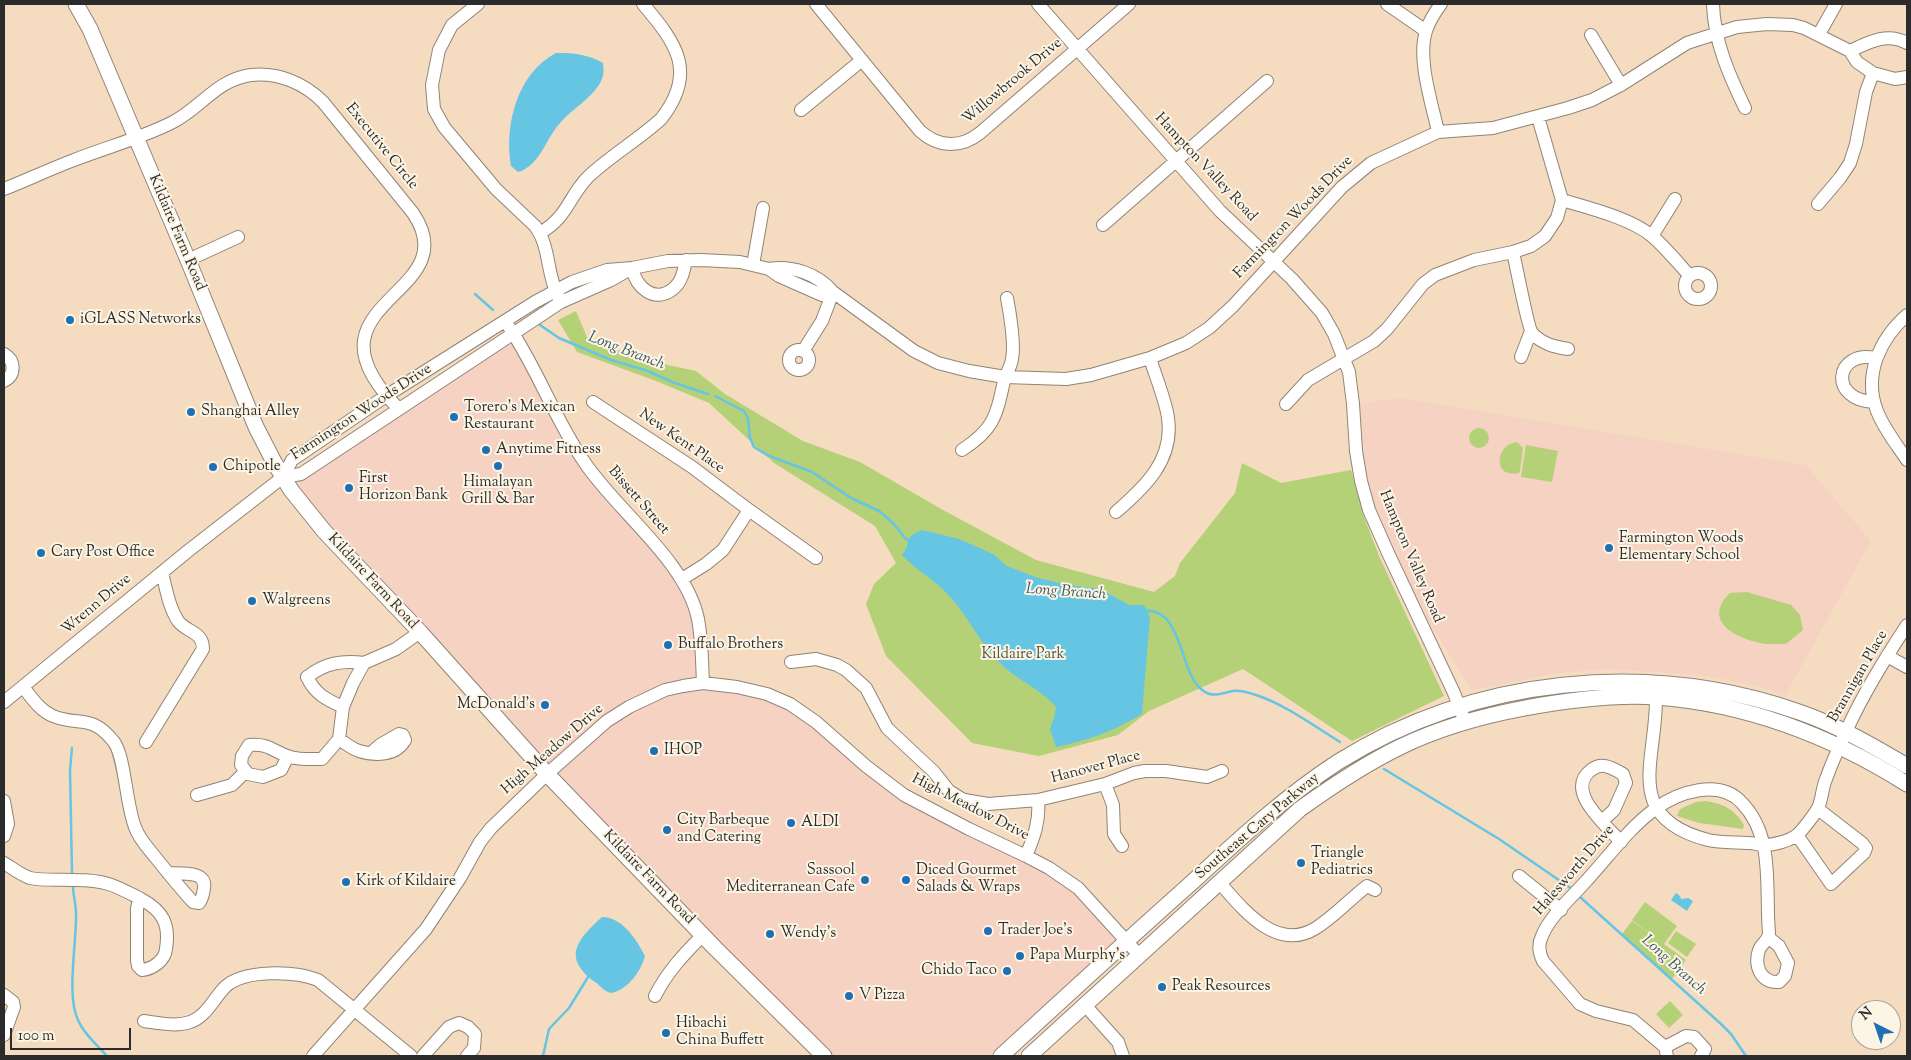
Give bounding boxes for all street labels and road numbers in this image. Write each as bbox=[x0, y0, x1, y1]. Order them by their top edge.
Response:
street label: Willowbrook Drive bbox=[959, 35, 1067, 129]
street label: Executive Circle bbox=[341, 100, 421, 194]
street label: Hampton Valley Road bbox=[1150, 110, 1260, 226]
street label: Farmington Woods Drive bbox=[1231, 153, 1357, 283]
street label: Kildaire Farm Road bbox=[143, 172, 209, 294]
street label: Farmington Woods Drive bbox=[288, 361, 436, 465]
street label: New Kent Place bbox=[635, 406, 727, 478]
street label: Bissett Street bbox=[603, 463, 673, 539]
street label: Hampton Valley Road bbox=[1374, 488, 1446, 626]
street label: Kildaire Farm Road bbox=[323, 530, 421, 634]
street label: Wrenn Drive bbox=[59, 571, 135, 639]
street label: Brannigan Place bbox=[1825, 628, 1893, 726]
street label: High Meadow Drive bbox=[498, 701, 608, 799]
street label: Hanover Place bbox=[1049, 747, 1143, 789]
street label: Southeast Cary Parkway bbox=[1192, 770, 1324, 884]
street label: High Meadow Drive bbox=[908, 771, 1032, 845]
street label: Halesworth Drive bbox=[1531, 822, 1619, 920]
street label: Kildaire Farm Road bbox=[598, 827, 698, 929]

